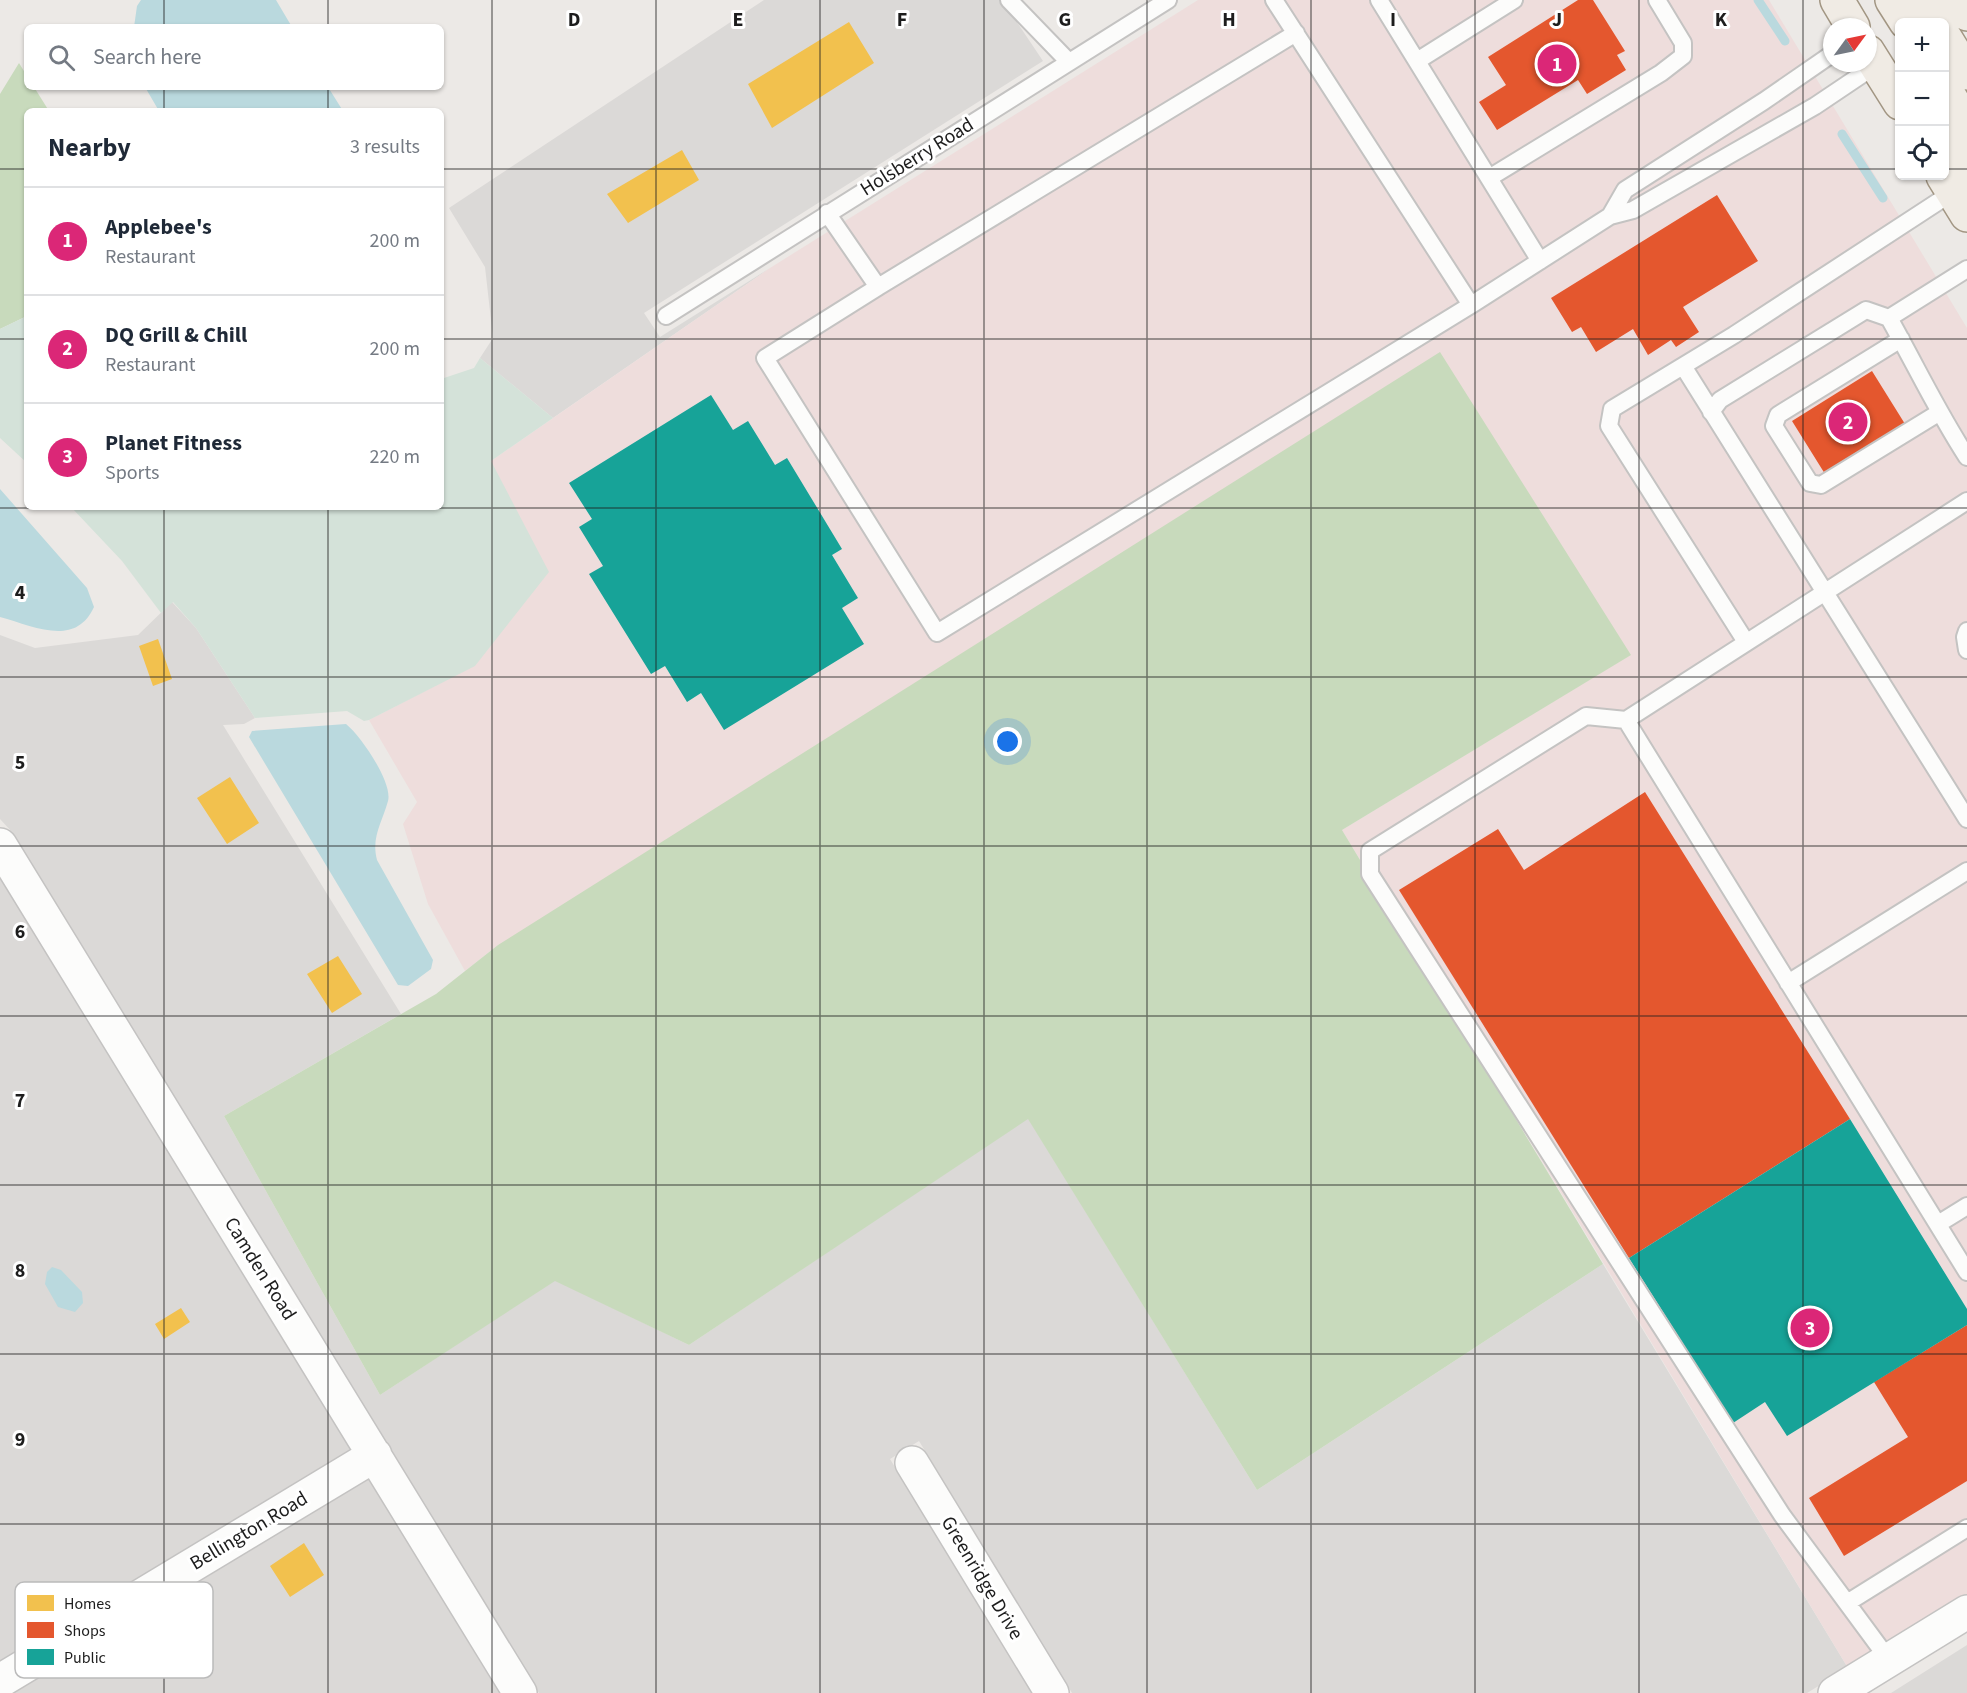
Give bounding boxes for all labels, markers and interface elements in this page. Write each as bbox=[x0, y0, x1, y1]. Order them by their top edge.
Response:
text: D bbox=[568, 6, 580, 34]
text: E bbox=[733, 6, 743, 34]
text: F bbox=[897, 6, 907, 34]
text: G bbox=[1059, 6, 1071, 34]
text: H bbox=[1222, 6, 1236, 34]
text: I bbox=[1390, 6, 1396, 34]
text: J bbox=[1552, 6, 1562, 34]
text: K bbox=[1715, 6, 1728, 34]
north arrow bbox=[1823, 18, 1877, 72]
map controls bbox=[1895, 18, 1949, 180]
button: + bbox=[1895, 18, 1949, 72]
search box bbox=[24, 24, 444, 90]
icon: search bbox=[45, 41, 78, 74]
text: Search here bbox=[93, 41, 201, 73]
pin: 1 bbox=[1538, 42, 1576, 86]
button: − bbox=[1895, 72, 1949, 126]
street label: Holsberry Road bbox=[855, 111, 979, 203]
button: locate bbox=[1895, 126, 1949, 180]
text: Nearby bbox=[48, 129, 131, 166]
text: 3 results bbox=[350, 133, 420, 161]
text: Applebee's bbox=[105, 211, 212, 243]
text: 1 bbox=[62, 227, 73, 255]
text: 200 m bbox=[370, 227, 420, 255]
text: Restaurant bbox=[105, 243, 196, 271]
text: DQ Grill & Chill bbox=[105, 319, 247, 351]
text: 2 bbox=[62, 335, 73, 363]
text: 200 m bbox=[370, 335, 420, 363]
text: Restaurant bbox=[105, 351, 196, 379]
pin: 2 bbox=[1828, 400, 1868, 444]
text: Planet Fitness bbox=[105, 427, 242, 459]
text: 3 bbox=[62, 443, 73, 471]
text: 220 m bbox=[370, 443, 420, 471]
text: Sports bbox=[105, 459, 160, 487]
text: 4 bbox=[15, 579, 26, 607]
your location bbox=[993, 727, 1022, 756]
text: 5 bbox=[15, 749, 25, 777]
text: 6 bbox=[15, 918, 25, 946]
text: 7 bbox=[15, 1087, 25, 1115]
street label: Camden Road bbox=[217, 1212, 303, 1326]
text: 8 bbox=[15, 1257, 25, 1285]
pin: 3 bbox=[1790, 1306, 1830, 1350]
text: 9 bbox=[15, 1426, 25, 1454]
street label: Bellington Road bbox=[185, 1485, 313, 1577]
street label: Greenridge Drive bbox=[934, 1511, 1030, 1645]
legend bbox=[15, 1582, 213, 1678]
text: Homes bbox=[64, 1593, 111, 1615]
text: Shops bbox=[64, 1620, 106, 1642]
text: Public bbox=[64, 1647, 106, 1669]

